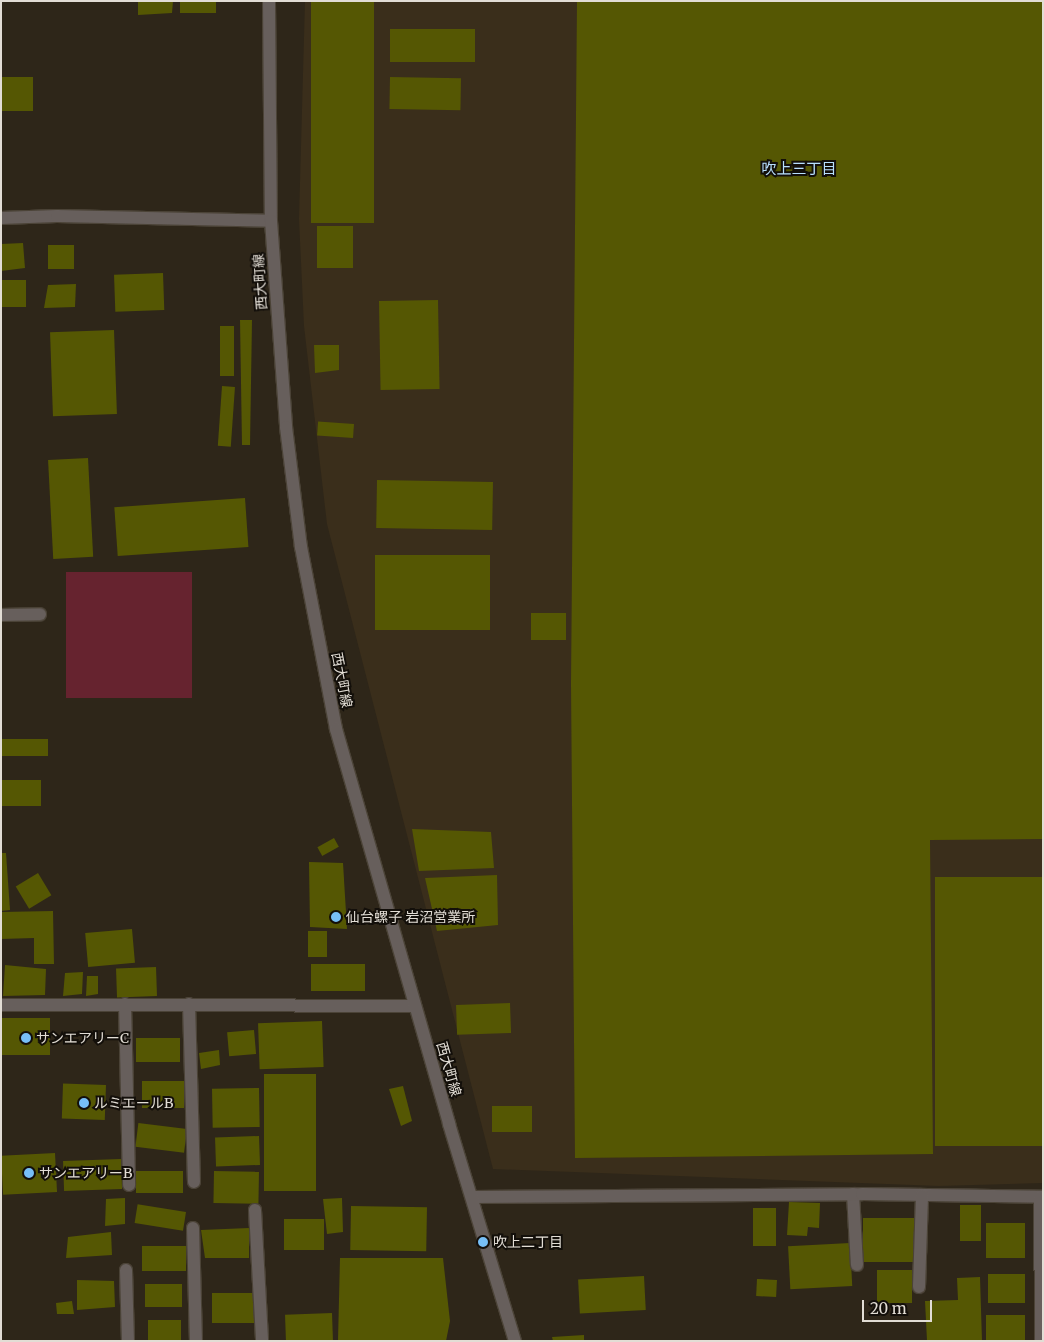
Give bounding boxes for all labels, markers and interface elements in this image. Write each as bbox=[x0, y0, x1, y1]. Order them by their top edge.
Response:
district label: 吹上三丁目 bbox=[762, 160, 836, 178]
street label: 西大町線 bbox=[250, 253, 270, 311]
street label: 西大町線 bbox=[328, 651, 356, 709]
place label: 仙台螺子 岩沼営業所 bbox=[346, 909, 475, 925]
marker: 仙台螺子 岩沼営業所 bbox=[330, 911, 342, 923]
place label: サンエアリーC bbox=[36, 1030, 129, 1046]
marker: サンエアリーC bbox=[20, 1032, 32, 1044]
street label: 西大町線 bbox=[433, 1040, 465, 1098]
place label: ルミエールB bbox=[94, 1095, 173, 1111]
marker: ルミエールB bbox=[78, 1097, 90, 1109]
place label: サンエアリーB bbox=[39, 1165, 132, 1181]
marker: サンエアリーB bbox=[23, 1167, 35, 1179]
place label: 吹上二丁目 bbox=[493, 1234, 563, 1250]
marker: 吹上二丁目 bbox=[477, 1236, 489, 1248]
scale bar bbox=[864, 1290, 934, 1322]
text: 20 m bbox=[870, 1299, 907, 1318]

